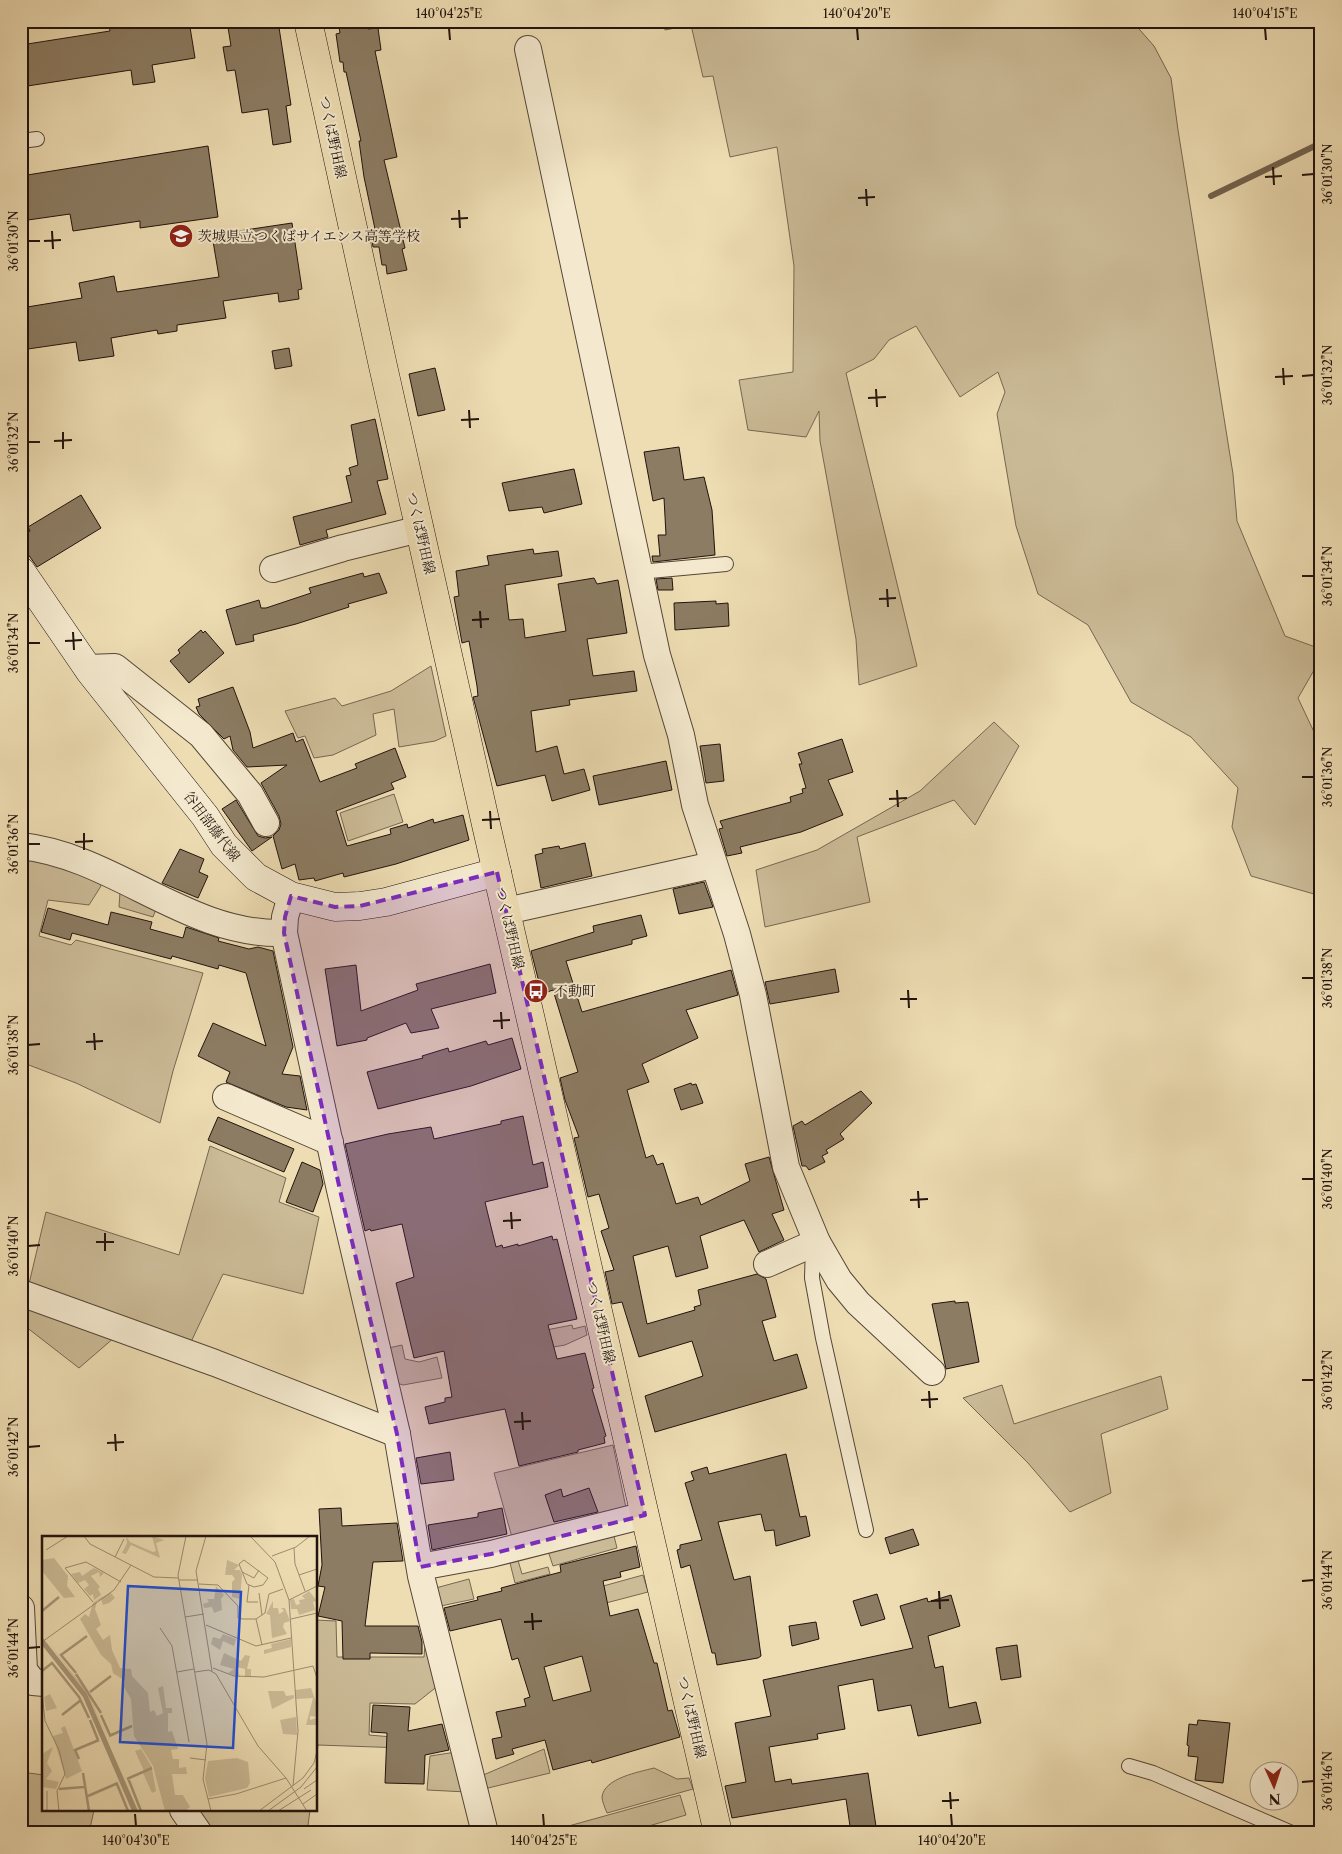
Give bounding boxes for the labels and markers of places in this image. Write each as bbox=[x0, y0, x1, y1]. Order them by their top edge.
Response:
school or university icon: 茨城県立つくばサイエンス高等学校 bbox=[168, 223, 194, 249]
place label: 茨城県立つくばサイエンス高等学校 bbox=[198, 227, 420, 245]
bus stop icon: 不動町 bbox=[523, 978, 549, 1004]
place label: 不動町 bbox=[554, 982, 596, 1000]

